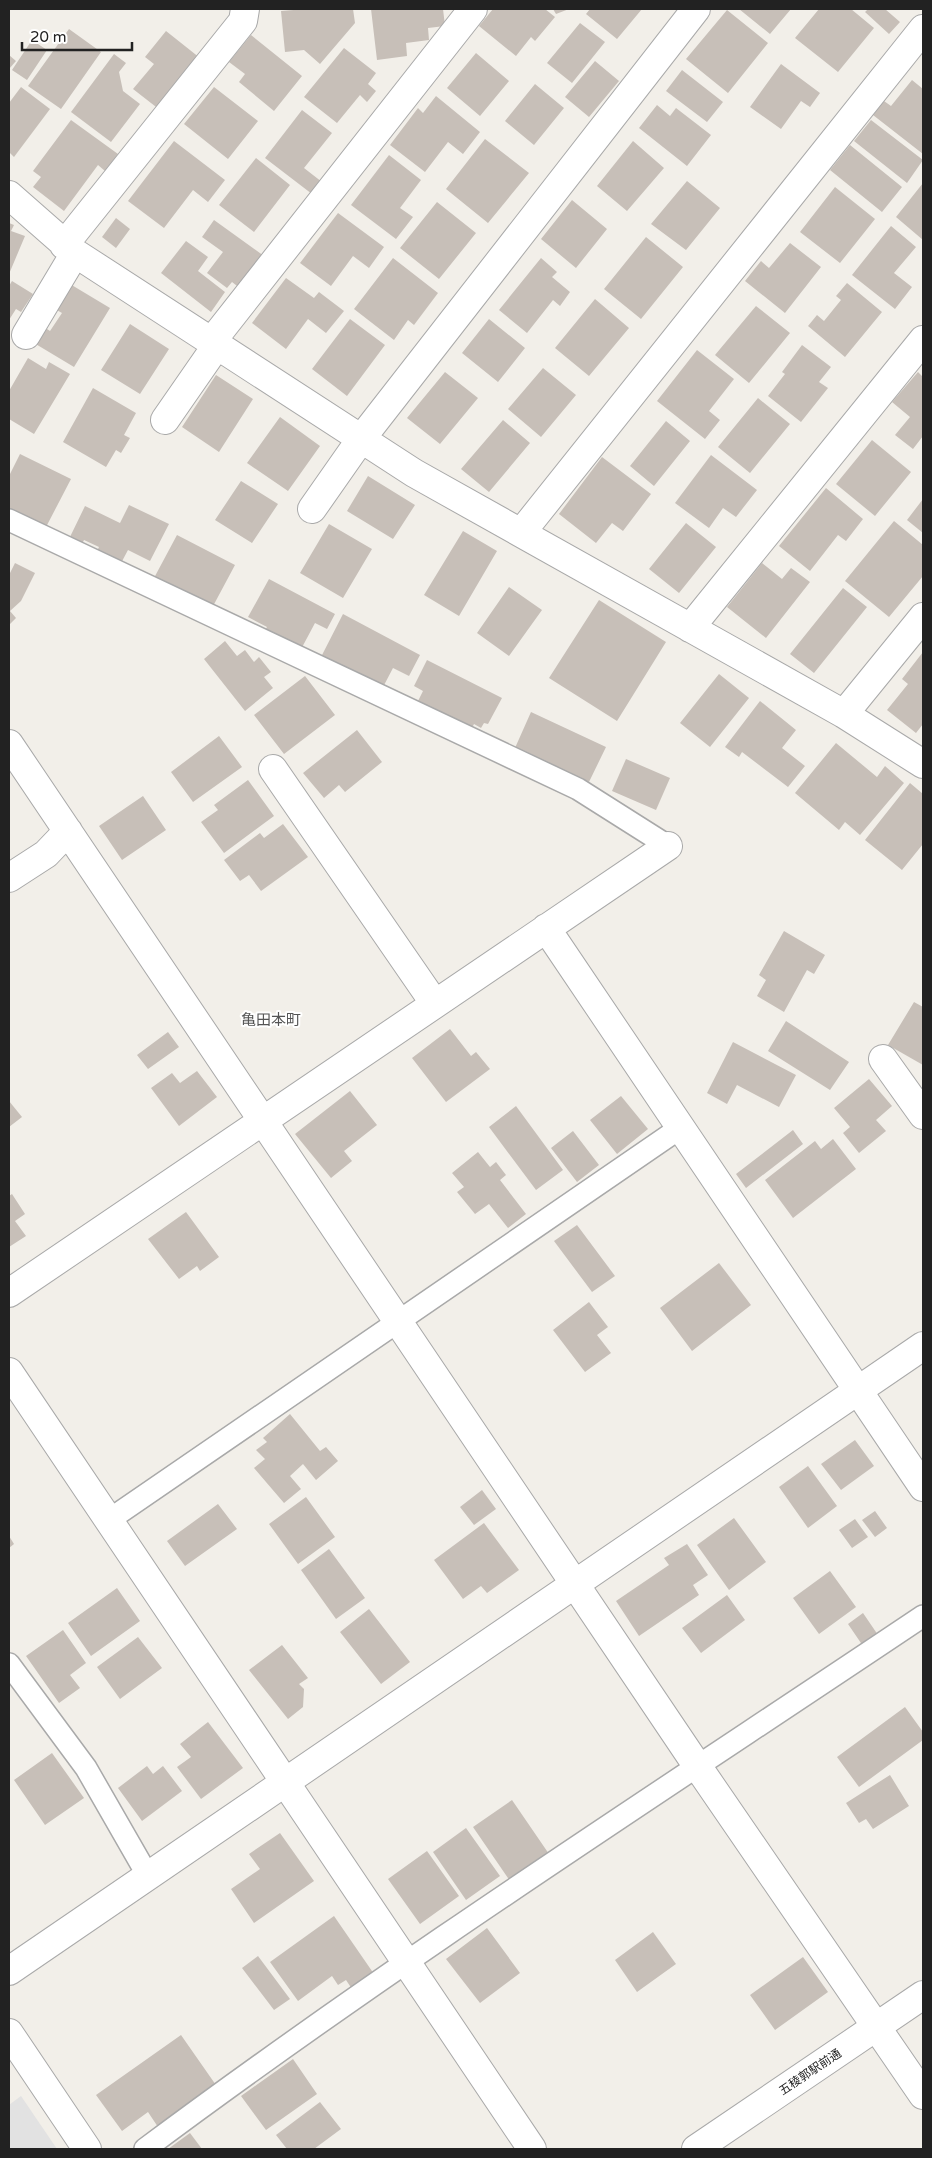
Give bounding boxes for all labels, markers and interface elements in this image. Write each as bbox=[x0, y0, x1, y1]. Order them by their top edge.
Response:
scale bar bbox=[22, 20, 132, 52]
text: 20 m bbox=[30, 28, 67, 46]
district label: 亀田本町 bbox=[241, 1011, 301, 1029]
street label: 五稜郭駅前通 bbox=[776, 2046, 844, 2098]

